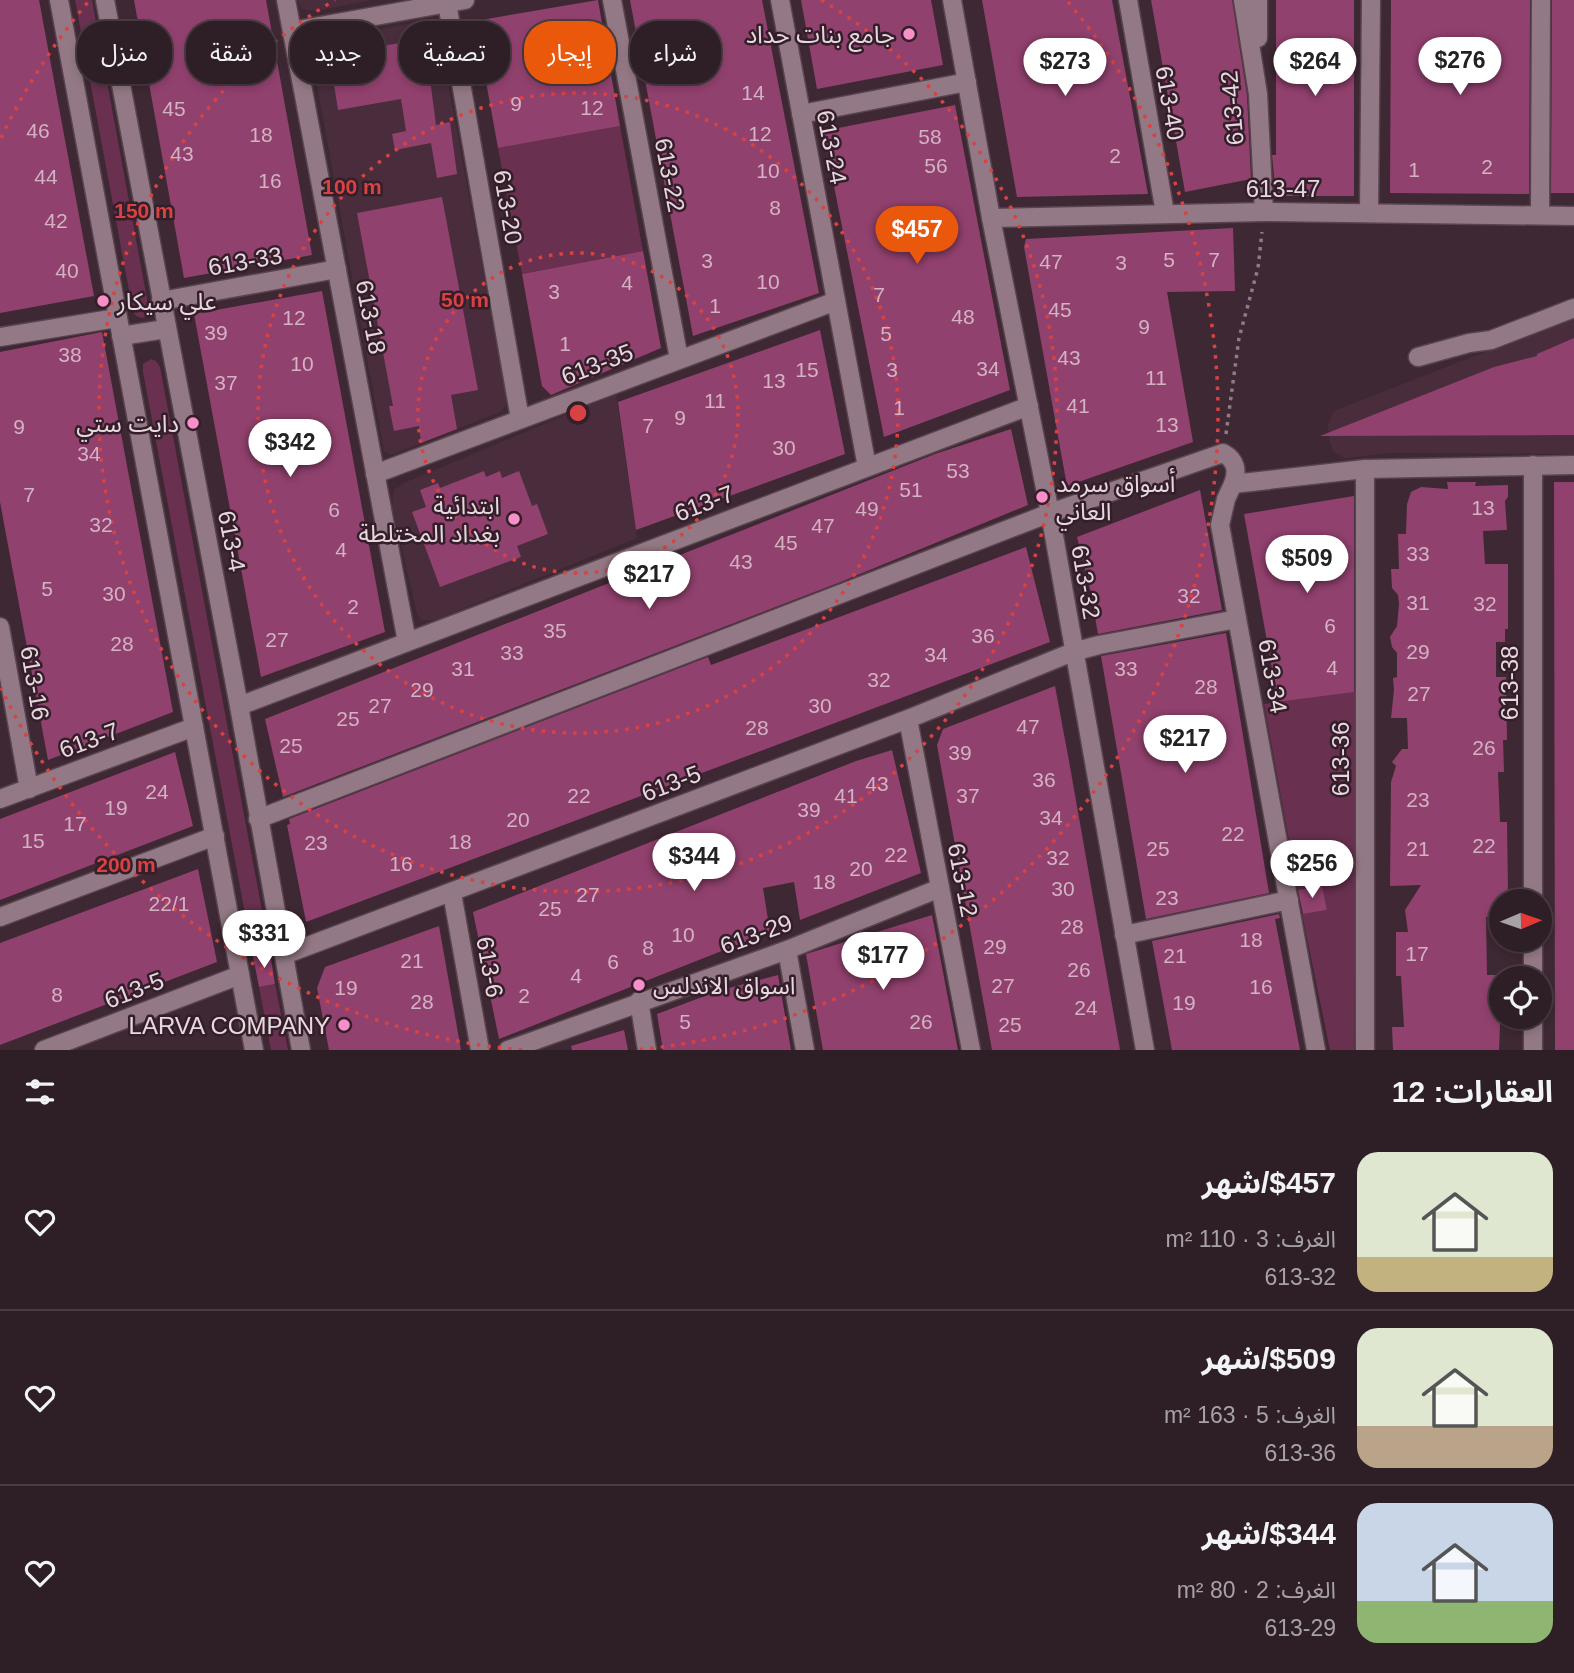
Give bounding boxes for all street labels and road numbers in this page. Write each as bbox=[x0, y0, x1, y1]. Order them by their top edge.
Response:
street label: 613-40 bbox=[1150, 64, 1190, 142]
street label: 613-42 bbox=[1215, 70, 1249, 146]
street label: 613-24 bbox=[812, 108, 852, 186]
street label: 613-22 bbox=[650, 136, 690, 214]
street label: 613-20 bbox=[488, 168, 528, 246]
street label: 613-47 bbox=[1246, 175, 1320, 202]
street label: 613-33 bbox=[206, 241, 284, 281]
street label: 613-18 bbox=[351, 278, 391, 356]
street label: 613-35 bbox=[557, 338, 637, 390]
street label: 613-7 bbox=[671, 479, 737, 527]
street label: 613-4 bbox=[213, 508, 251, 574]
street label: 613-32 bbox=[1066, 543, 1106, 621]
street label: 613-34 bbox=[1253, 637, 1293, 715]
street label: 613-16 bbox=[15, 644, 55, 722]
street label: 613-38 bbox=[1496, 646, 1523, 720]
street label: 613-7 bbox=[56, 717, 122, 763]
street label: 613-36 bbox=[1327, 722, 1354, 796]
street label: 613-5 bbox=[638, 759, 704, 807]
street label: 613-12 bbox=[943, 841, 983, 919]
street label: 613-29 bbox=[716, 909, 796, 959]
street label: 613-6 bbox=[471, 934, 509, 1000]
street label: 613-5 bbox=[101, 966, 167, 1014]

